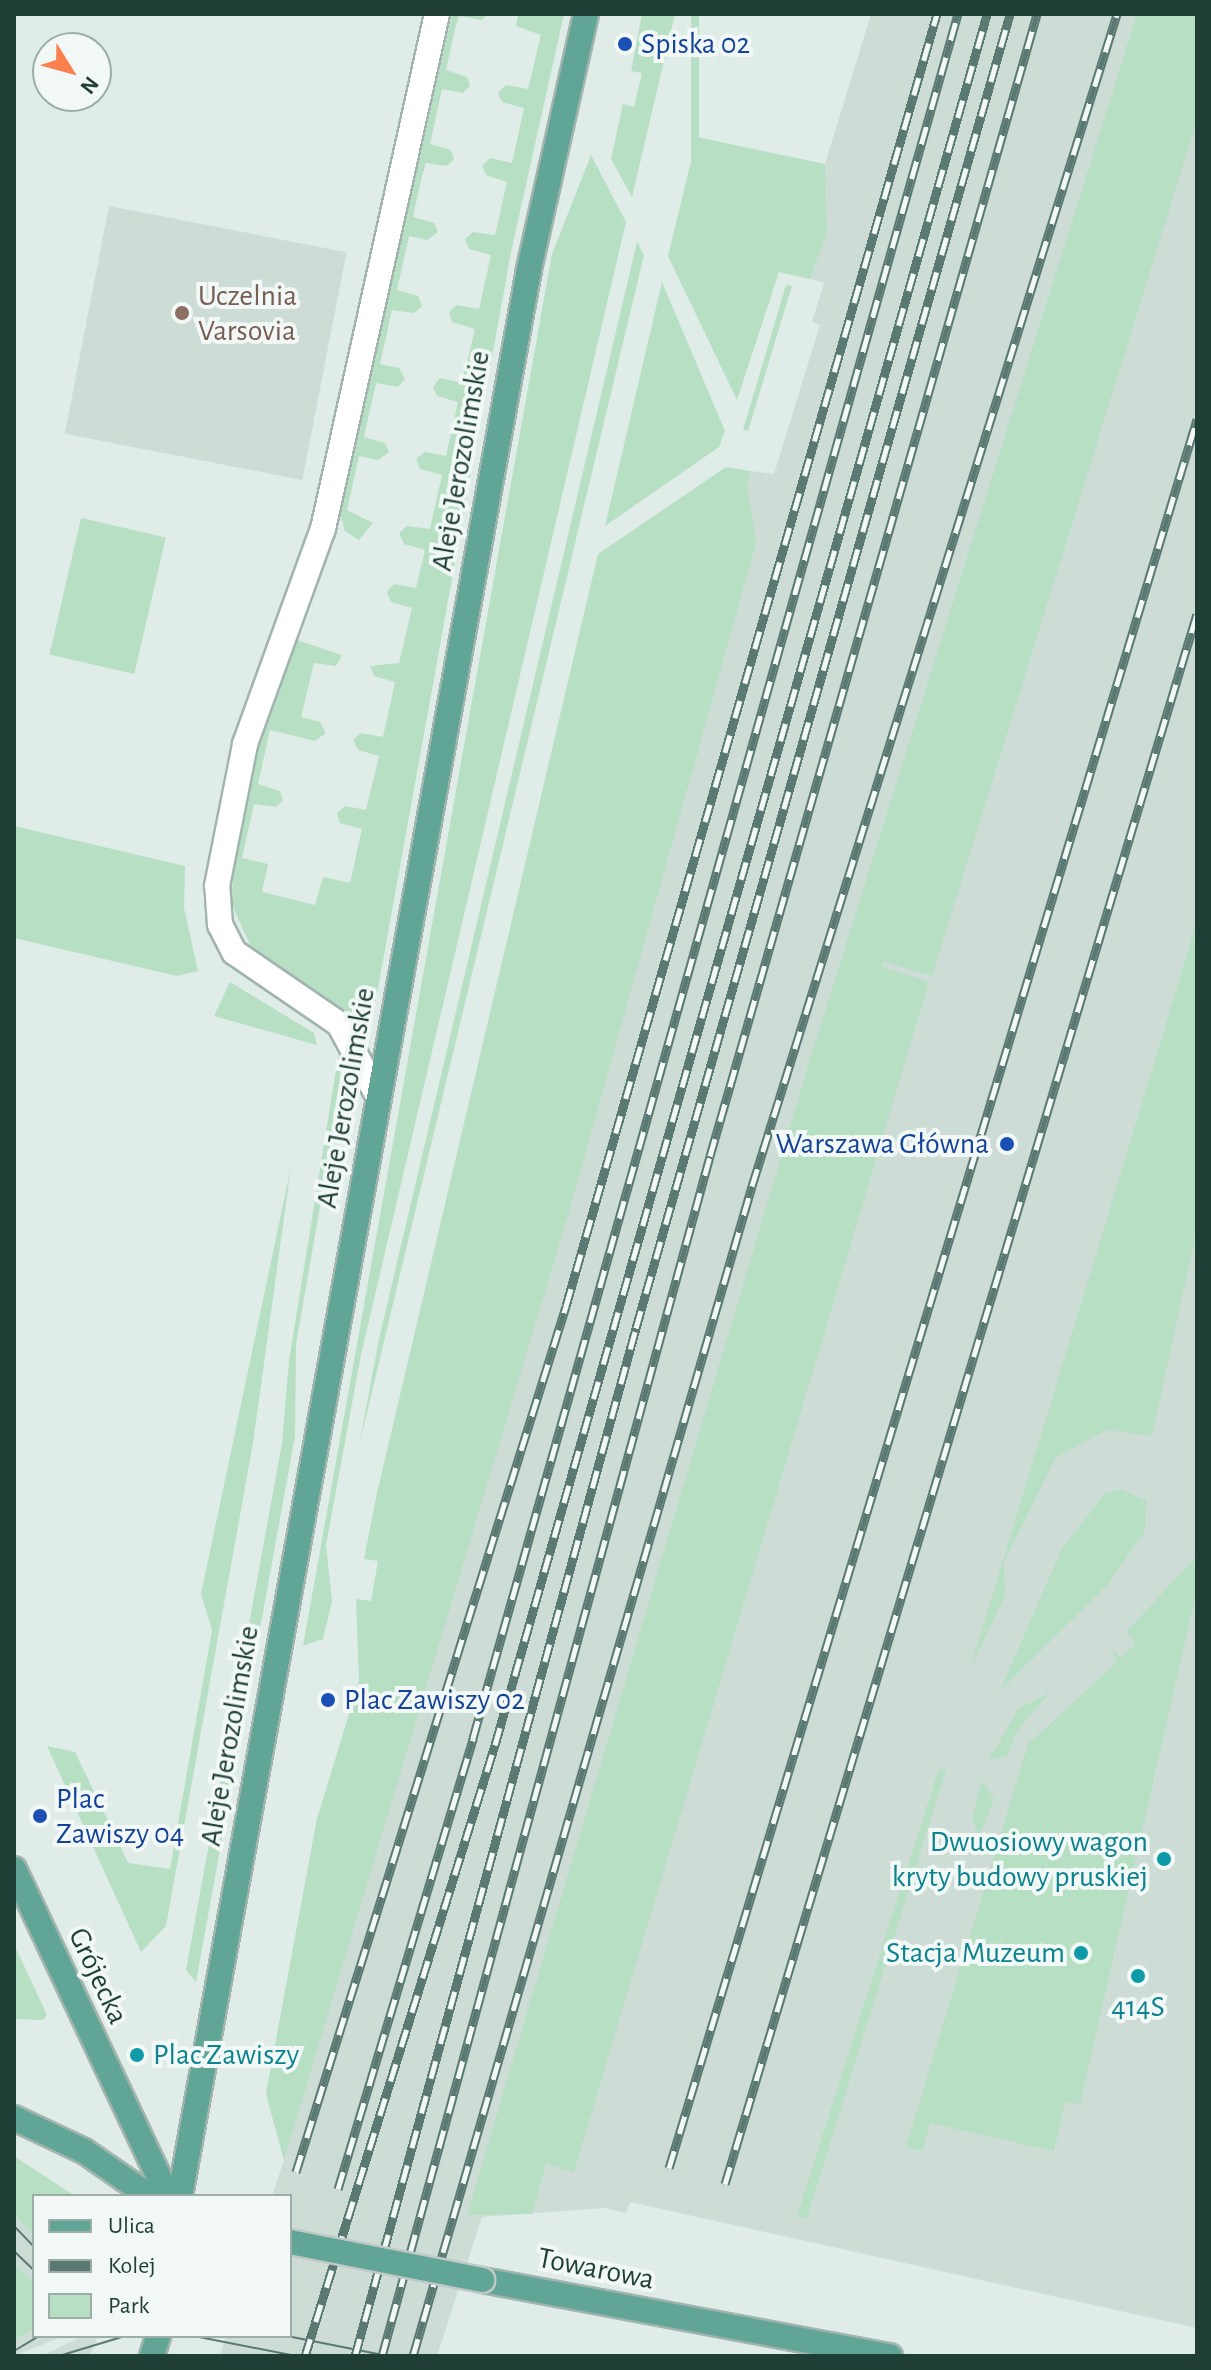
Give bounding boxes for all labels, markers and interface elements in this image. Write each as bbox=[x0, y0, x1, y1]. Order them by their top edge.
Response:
place label: Spiska 02 bbox=[641, 26, 750, 62]
north arrow bbox=[32, 32, 112, 112]
marker: Spiska 02 bbox=[616, 35, 634, 53]
text: N bbox=[76, 73, 103, 98]
place label: Uczelnia Varsovia bbox=[198, 278, 297, 348]
marker: Uczelnia Varsovia bbox=[173, 304, 191, 322]
street label: Aleje Jerozolimskie bbox=[424, 348, 498, 574]
street label: Aleje Jerozolimskie bbox=[309, 985, 383, 1211]
place label: Warszawa Główna bbox=[775, 1126, 989, 1162]
marker: Warszawa Główna bbox=[996, 1133, 1018, 1155]
street label: Aleje Jerozolimskie bbox=[193, 1623, 267, 1849]
place label: Plac Zawiszy 02 bbox=[344, 1682, 525, 1718]
marker: Plac Zawiszy 02 bbox=[319, 1691, 337, 1709]
place label: Plac Zawiszy 04 bbox=[56, 1781, 184, 1852]
marker: Plac Zawiszy 04 bbox=[31, 1807, 49, 1825]
place label: Dwuosiowy wagon kryty budowy pruskiej bbox=[892, 1824, 1148, 1894]
marker: Dwuosiowy wagon kryty budowy pruskiej bbox=[1155, 1850, 1173, 1868]
street label: Grójecka bbox=[60, 1922, 136, 2030]
place label: Stacja Muzeum bbox=[886, 1935, 1065, 1971]
marker: Stacja Muzeum bbox=[1072, 1944, 1090, 1962]
marker: 414S bbox=[1129, 1967, 1147, 1985]
place label: 414S bbox=[1111, 1989, 1165, 2025]
place label: Plac Zawiszy bbox=[153, 2037, 299, 2073]
marker: Plac Zawiszy bbox=[128, 2046, 146, 2064]
legend bbox=[32, 2194, 292, 2338]
text: Ulica bbox=[108, 2214, 155, 2238]
street label: Towarowa bbox=[535, 2240, 657, 2298]
text: Kolej bbox=[108, 2254, 156, 2278]
text: Park bbox=[108, 2294, 149, 2318]

